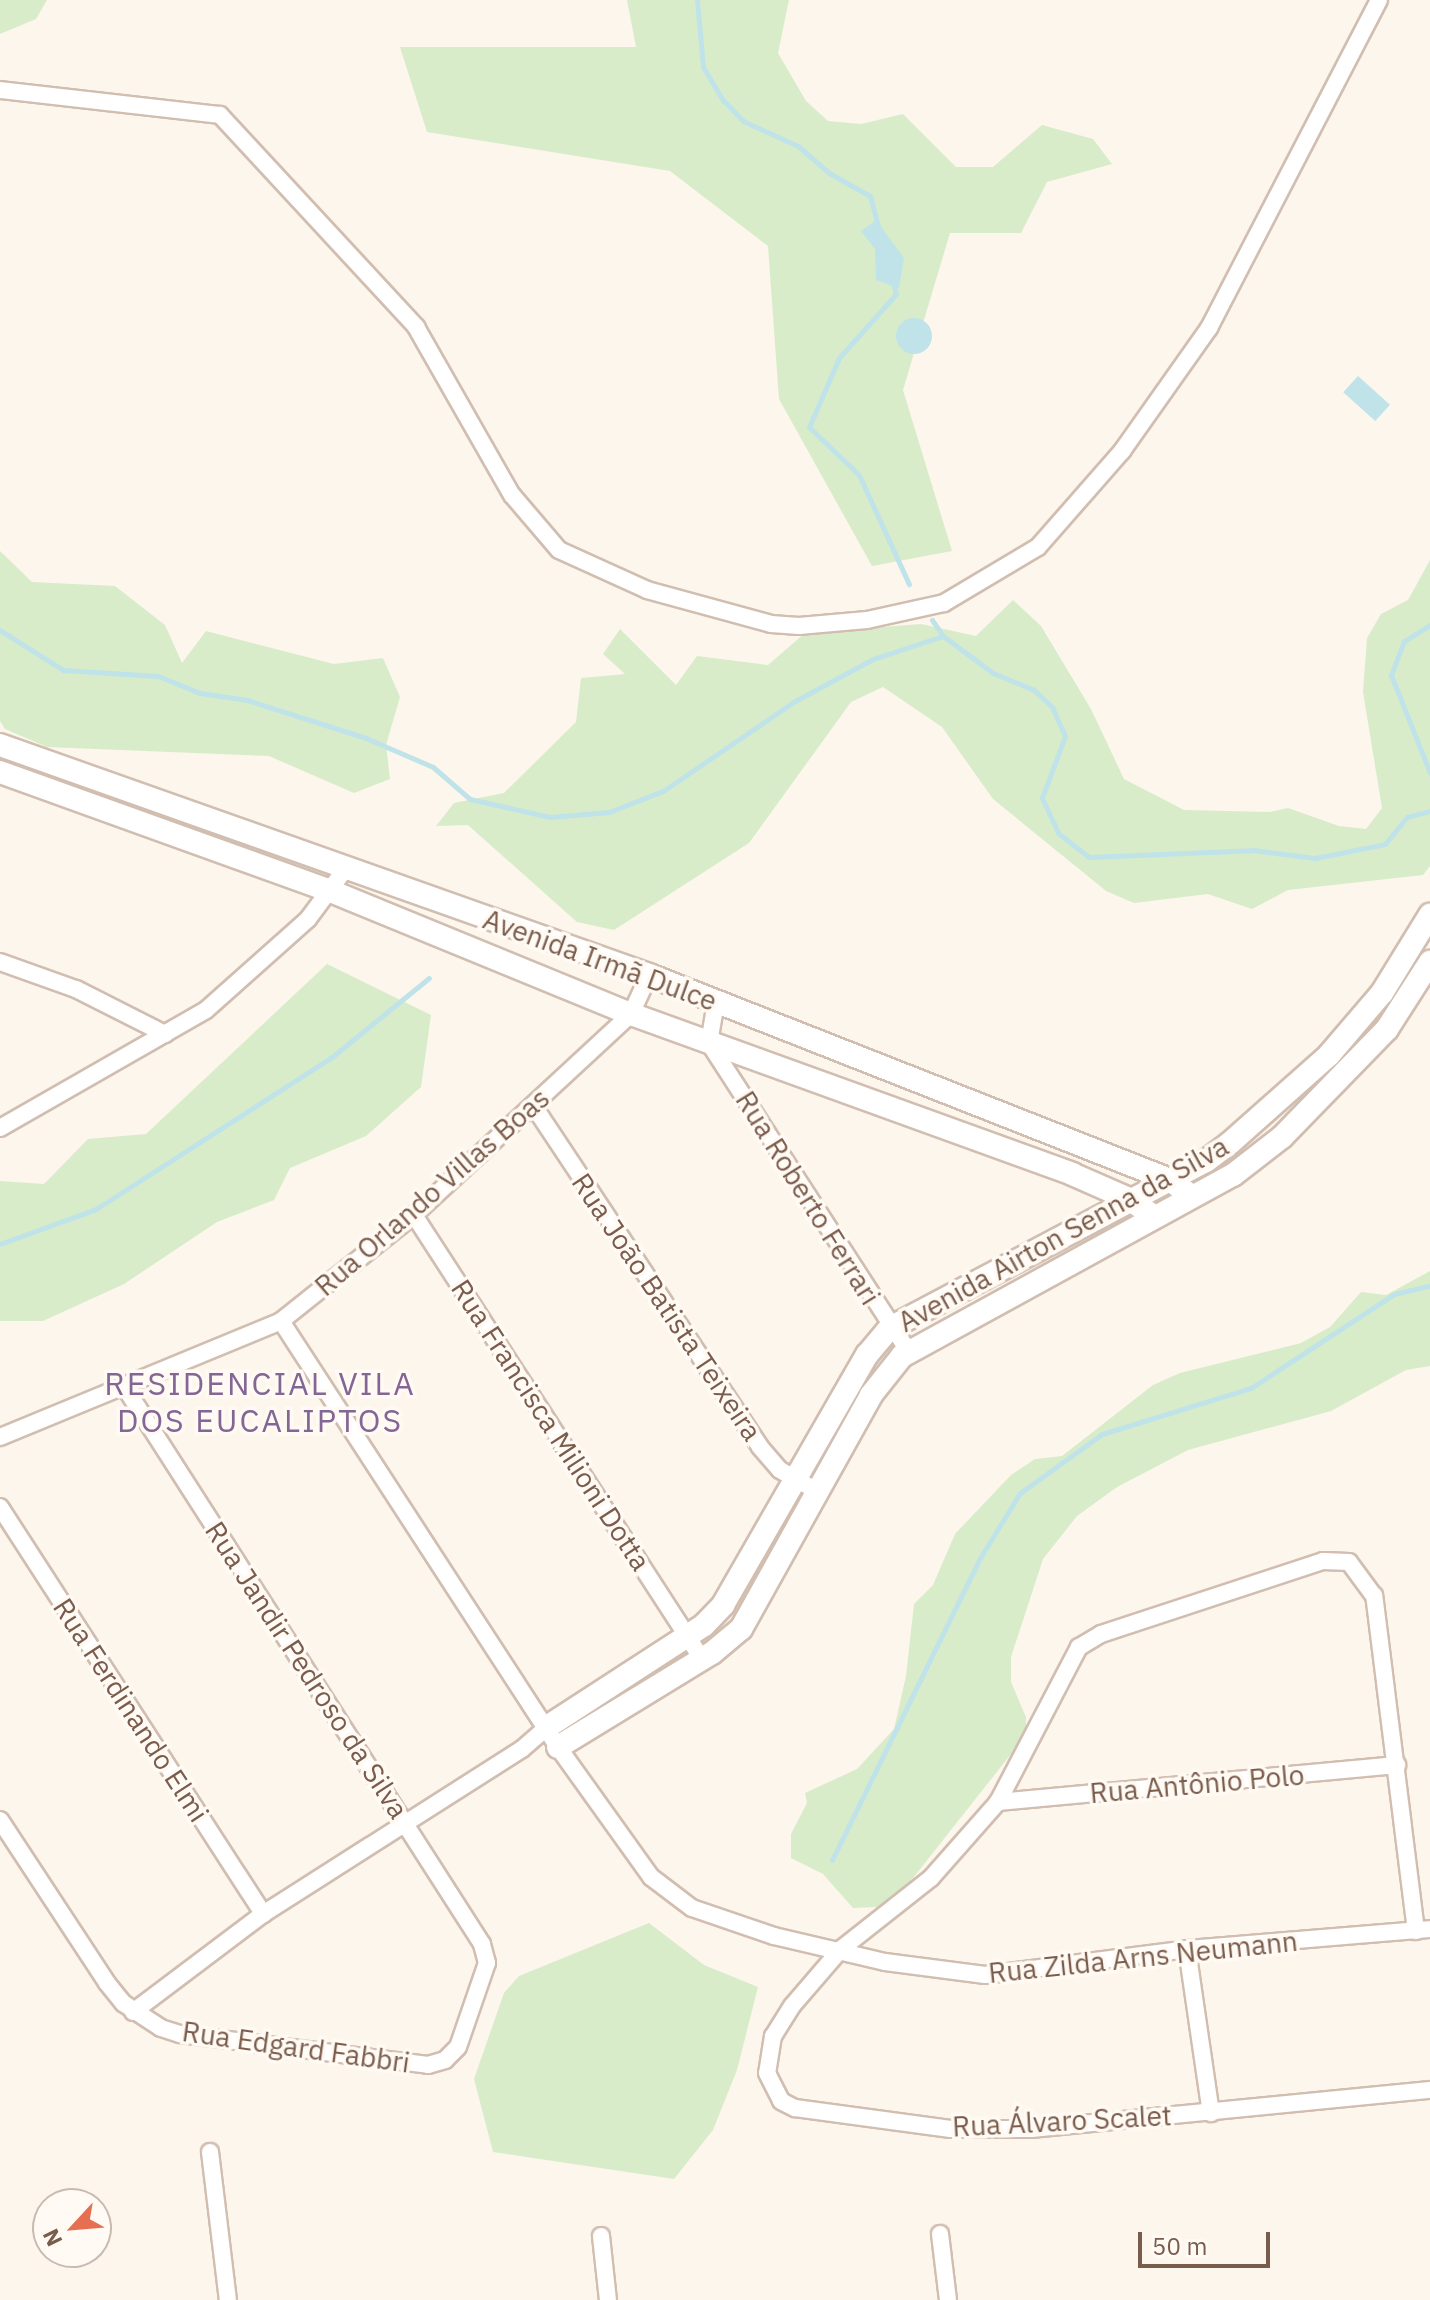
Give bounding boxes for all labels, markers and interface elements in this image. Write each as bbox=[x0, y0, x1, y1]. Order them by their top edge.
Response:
street label: Avenida Irmã Dulce bbox=[479, 902, 721, 1018]
street label: Rua Orlando Villas Boas bbox=[308, 1081, 556, 1303]
street label: Rua Roberto Ferrari bbox=[729, 1085, 887, 1311]
street label: Avenida Airton Senna da Silva bbox=[892, 1129, 1234, 1339]
street label: Rua João Batista Teixeira bbox=[565, 1167, 769, 1447]
street label: Rua Francisca Milioni Dotta bbox=[444, 1273, 658, 1577]
district label: RESIDENCIAL VILA DOS EUCALIPTOS bbox=[104, 1365, 416, 1440]
street label: Rua Jandir Pedroso da Silva bbox=[198, 1515, 416, 1825]
street label: Rua Ferdinando Elmi bbox=[46, 1592, 216, 1828]
street label: Rua Antônio Polo bbox=[1088, 1758, 1306, 1810]
street label: Rua Zilda Arns Neumann bbox=[987, 1924, 1299, 1990]
street label: Rua Edgard Fabbri bbox=[180, 2014, 412, 2080]
street label: Rua Álvaro Scalet bbox=[951, 2098, 1173, 2144]
north arrow bbox=[32, 2188, 112, 2268]
scale bar bbox=[1142, 2216, 1274, 2266]
text: N bbox=[35, 2224, 68, 2251]
text: 50 m bbox=[1152, 2230, 1207, 2262]

